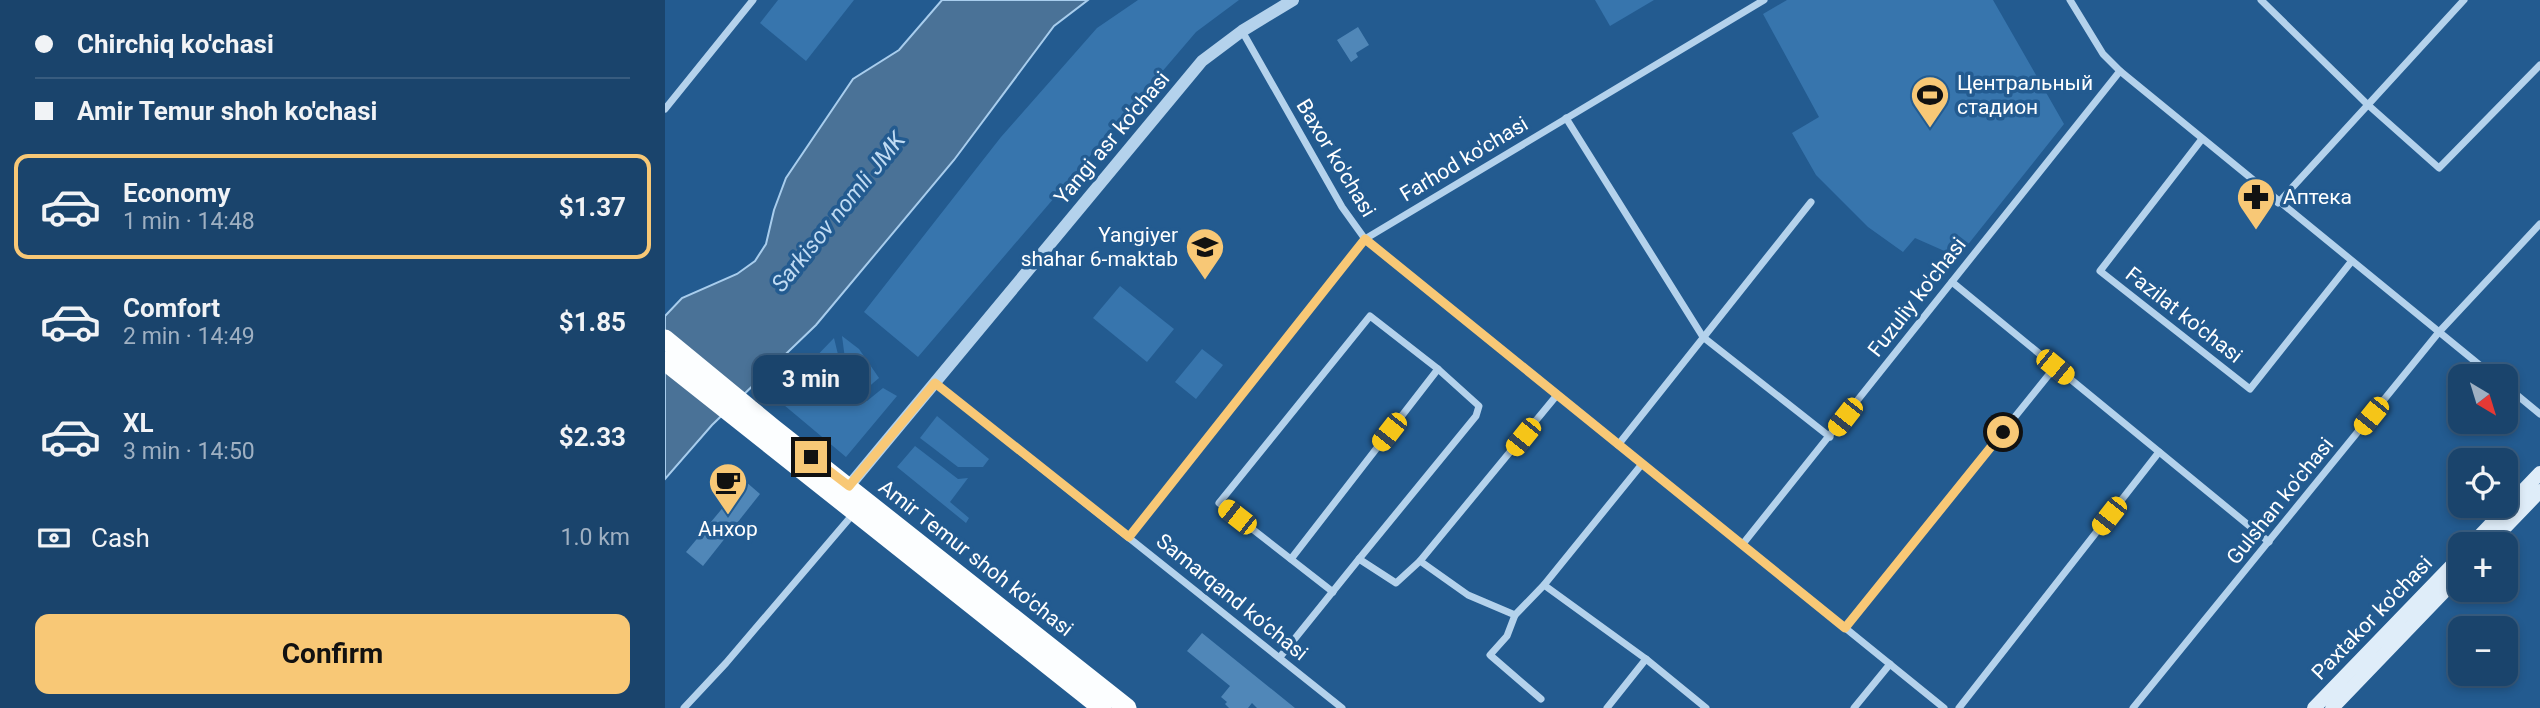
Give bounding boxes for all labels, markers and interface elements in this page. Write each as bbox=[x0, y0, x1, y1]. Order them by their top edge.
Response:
text: Chirchiq ko'chasi bbox=[77, 29, 274, 59]
street label: Yangi asr ko'chasi bbox=[1050, 67, 1174, 209]
place label: Центральный стадион bbox=[1957, 71, 2093, 119]
sports icon: Центральный стадион bbox=[1909, 74, 1951, 129]
street label: Baxor ko'chasi bbox=[1291, 95, 1381, 221]
text: Amir Temur shoh ko'chasi bbox=[77, 96, 377, 126]
street label: Farhod ko'chasi bbox=[1396, 111, 1532, 207]
water label: Sarkisov nomli JMK bbox=[766, 126, 912, 297]
icon: car bbox=[39, 175, 102, 238]
pharmacy icon: Аптека bbox=[2235, 176, 2277, 231]
text: Economy bbox=[123, 178, 230, 208]
place label: Аптека bbox=[2283, 185, 2352, 209]
text: $1.37 bbox=[559, 192, 626, 222]
text: 1 min · 14:48 bbox=[123, 208, 255, 235]
place label: Yangiyer shahar 6-maktab bbox=[1021, 223, 1178, 271]
school or university icon: Yangiyer shahar 6-maktab bbox=[1184, 226, 1226, 281]
street label: Fuzuliy ko'chasi bbox=[1863, 233, 1971, 361]
street label: Fazilat ko'chasi bbox=[2121, 262, 2247, 368]
icon: car bbox=[39, 290, 102, 353]
text: Comfort bbox=[123, 293, 220, 323]
text: $1.85 bbox=[559, 307, 626, 337]
text: 2 min · 14:49 bbox=[123, 323, 255, 350]
car bbox=[2033, 346, 2078, 388]
callout: 3 min bbox=[753, 356, 869, 405]
north arrow bbox=[2448, 364, 2518, 434]
map controls bbox=[2448, 364, 2518, 686]
text: 3 min bbox=[782, 366, 840, 393]
car bbox=[2350, 393, 2393, 439]
car bbox=[1824, 394, 1867, 440]
icon: car bbox=[39, 405, 102, 468]
text: XL bbox=[123, 408, 154, 438]
car bbox=[1368, 409, 1411, 455]
car bbox=[1502, 414, 1545, 460]
route start bbox=[1987, 416, 2019, 448]
text: $2.33 bbox=[559, 422, 626, 452]
street label: Gulshan ko'chasi bbox=[2222, 433, 2338, 569]
text: 3 min · 14:50 bbox=[123, 438, 255, 465]
route end bbox=[795, 441, 827, 473]
button: locate bbox=[2448, 448, 2518, 518]
cafe icon: Анхор bbox=[707, 461, 749, 516]
street label: Amir Temur shoh ko'chasi bbox=[874, 475, 1078, 641]
car bbox=[2088, 493, 2131, 539]
car bbox=[1214, 496, 1261, 538]
place label: Анхор bbox=[698, 517, 758, 541]
icon: cash bbox=[35, 519, 73, 557]
text: Cash bbox=[91, 523, 150, 553]
text: 1.0 km bbox=[561, 524, 630, 551]
street label: Samarqand ko‘chasi bbox=[1152, 529, 1312, 665]
button: + bbox=[2448, 532, 2518, 602]
street label: Paxtakor ko'chasi bbox=[2307, 551, 2437, 685]
button: Confirm bbox=[35, 614, 630, 694]
button: − bbox=[2448, 616, 2518, 686]

